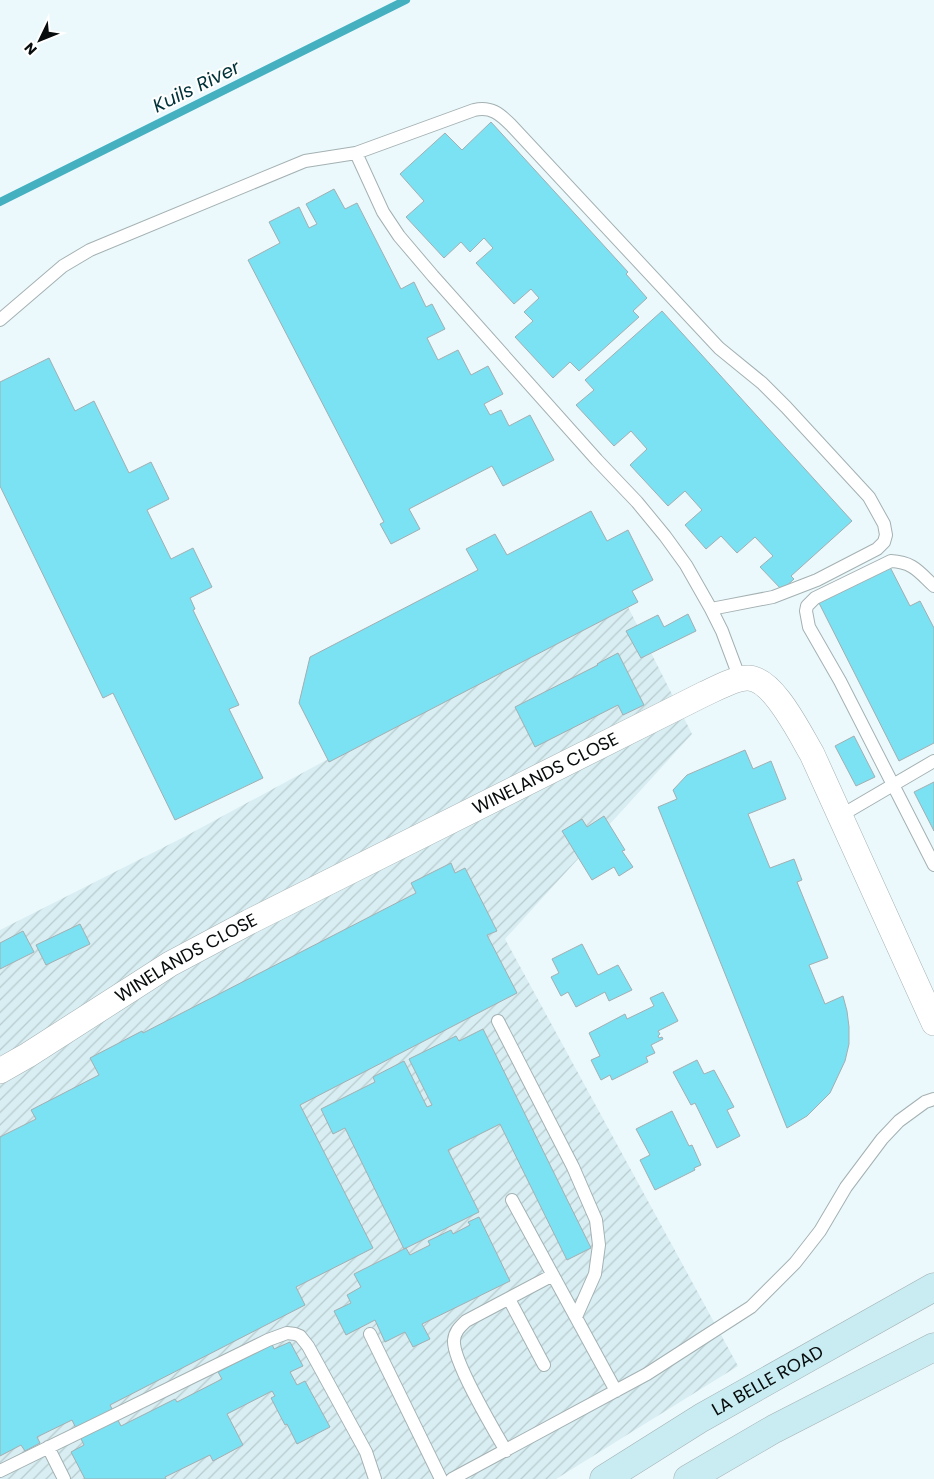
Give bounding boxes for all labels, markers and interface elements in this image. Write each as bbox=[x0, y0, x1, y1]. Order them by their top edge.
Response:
north arrow bbox=[15, 15, 65, 65]
text: N bbox=[20, 38, 41, 60]
water label: Kuils River bbox=[148, 53, 245, 119]
street label: WINELANDS CLOSE bbox=[468, 726, 623, 820]
street label: WINELANDS CLOSE bbox=[110, 907, 261, 1008]
street label: LA BELLE ROAD bbox=[707, 1339, 828, 1422]

